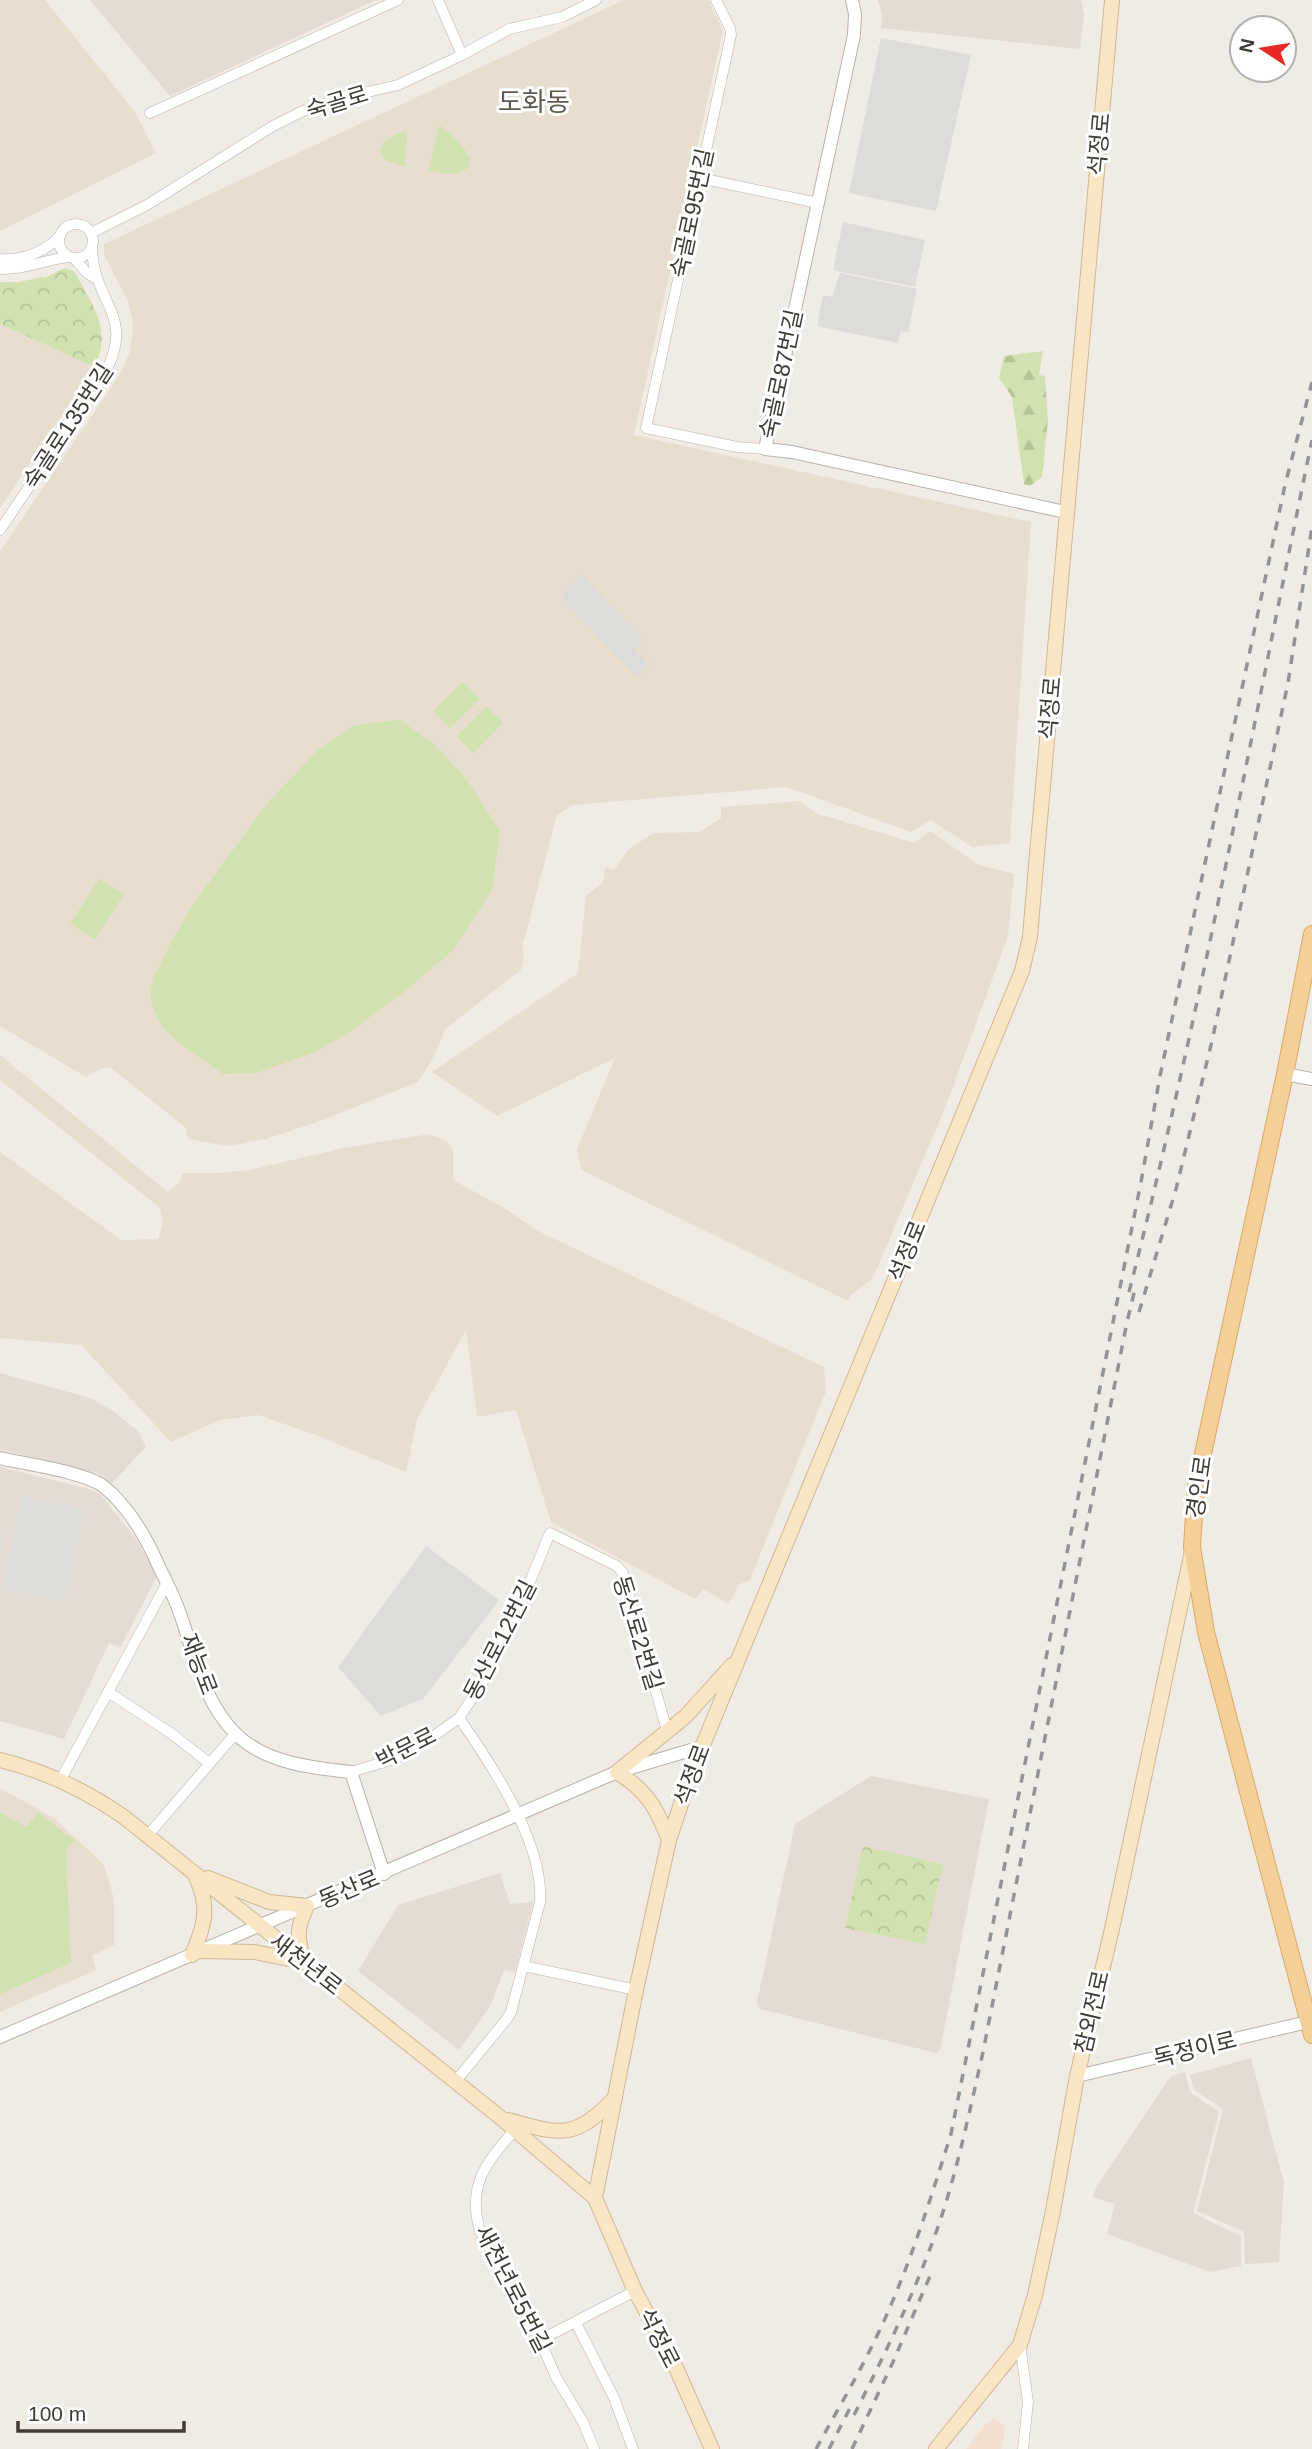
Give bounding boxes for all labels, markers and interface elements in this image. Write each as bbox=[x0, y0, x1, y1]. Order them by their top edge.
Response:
north arrow bbox=[1228, 14, 1298, 84]
text: N bbox=[1235, 37, 1259, 54]
street label: 숙골로 bbox=[303, 80, 371, 124]
district label: 도화동 bbox=[498, 87, 570, 117]
street label: 석정로 bbox=[1083, 111, 1115, 177]
street label: 숙골로95번길 bbox=[666, 146, 718, 280]
street label: 숙골로87번길 bbox=[755, 307, 807, 441]
street label: 숙골로135번길 bbox=[18, 358, 118, 494]
street label: 석정로 bbox=[1034, 675, 1066, 741]
street label: 석정로 bbox=[883, 1217, 931, 1285]
street label: 경인로 bbox=[1182, 1454, 1216, 1520]
street label: 동산로2번길 bbox=[608, 1572, 668, 1694]
street label: 동산로12번길 bbox=[459, 1576, 541, 1704]
street label: 재능로 bbox=[175, 1630, 223, 1698]
street label: 박문로 bbox=[372, 1722, 440, 1774]
street label: 석정로 bbox=[669, 1741, 715, 1809]
street label: 동산로 bbox=[315, 1865, 383, 1913]
street label: 새천년로 bbox=[265, 1928, 347, 2000]
street label: 참외전로 bbox=[1070, 1968, 1114, 2056]
street label: 독정이로 bbox=[1151, 2026, 1239, 2072]
street label: 새천년로5번길 bbox=[470, 2221, 556, 2357]
street label: 석정로 bbox=[633, 2304, 685, 2372]
scale bar bbox=[18, 2390, 184, 2434]
text: 100 m bbox=[28, 2402, 86, 2425]

